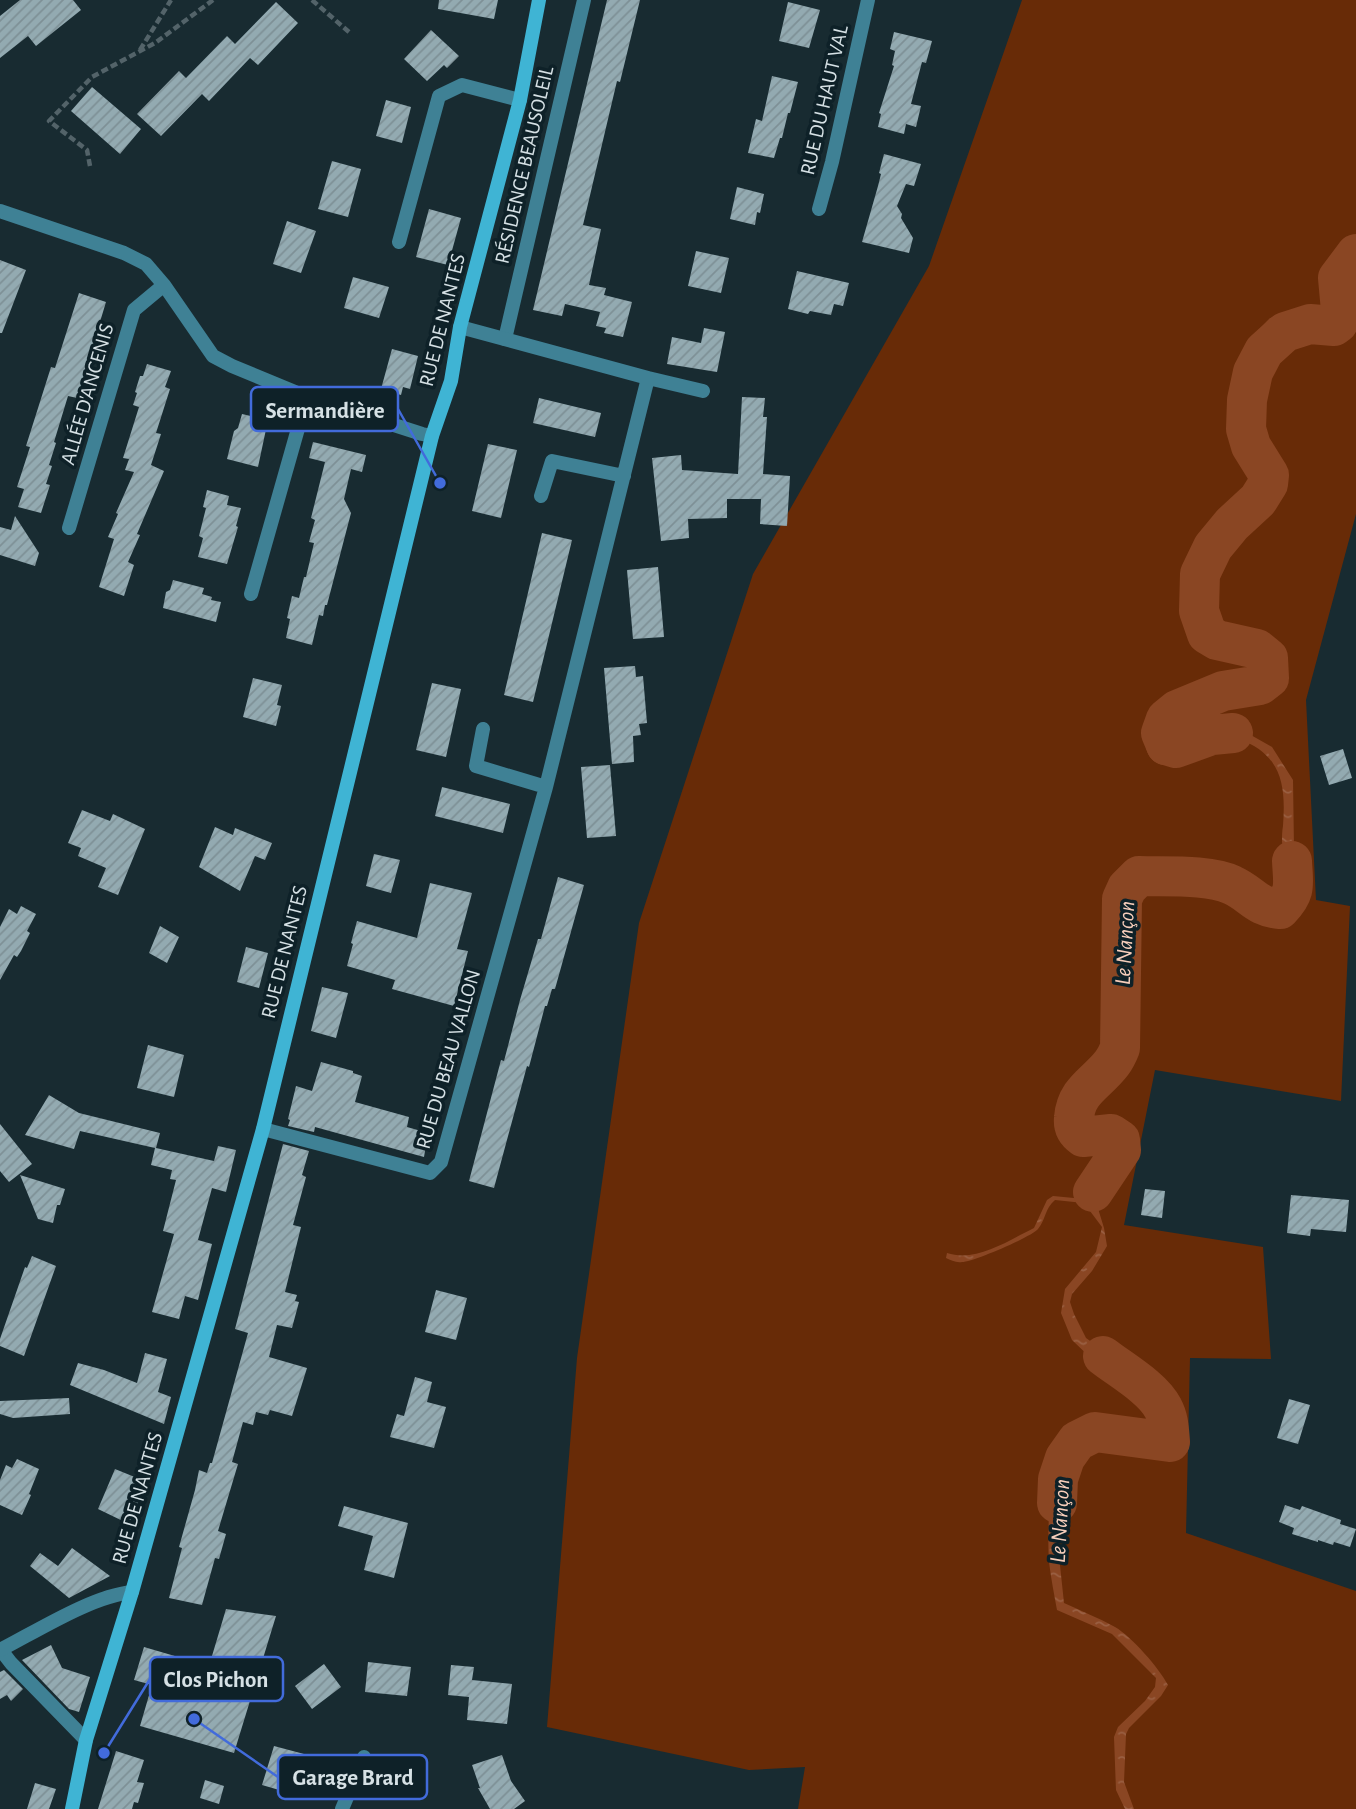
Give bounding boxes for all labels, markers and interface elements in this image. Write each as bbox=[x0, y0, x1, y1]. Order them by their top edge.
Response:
street label: RUE DU HAUT VAL bbox=[797, 23, 852, 177]
street label: RÉSIDENCE BEAUSOLEIL bbox=[490, 63, 558, 266]
street label: RUE DE NANTES bbox=[416, 252, 469, 389]
street label: ALLÉE D'ANCENIS bbox=[55, 321, 118, 467]
callout: Sermandière bbox=[251, 387, 398, 431]
text: Sermandière bbox=[265, 400, 385, 423]
street label: RUE DE NANTES bbox=[258, 884, 311, 1021]
water label: Le Nançon bbox=[1112, 900, 1139, 986]
street label: RUE DU BEAU VALLON bbox=[413, 967, 484, 1151]
street label: RUE DE NANTES bbox=[109, 1430, 166, 1566]
water label: Le Nançon bbox=[1047, 1478, 1074, 1564]
callout: Clos Pichon bbox=[150, 1657, 283, 1701]
text: Clos Pichon bbox=[164, 1669, 268, 1692]
callout: Garage Brard bbox=[278, 1755, 427, 1799]
text: Garage Brard bbox=[292, 1767, 414, 1790]

